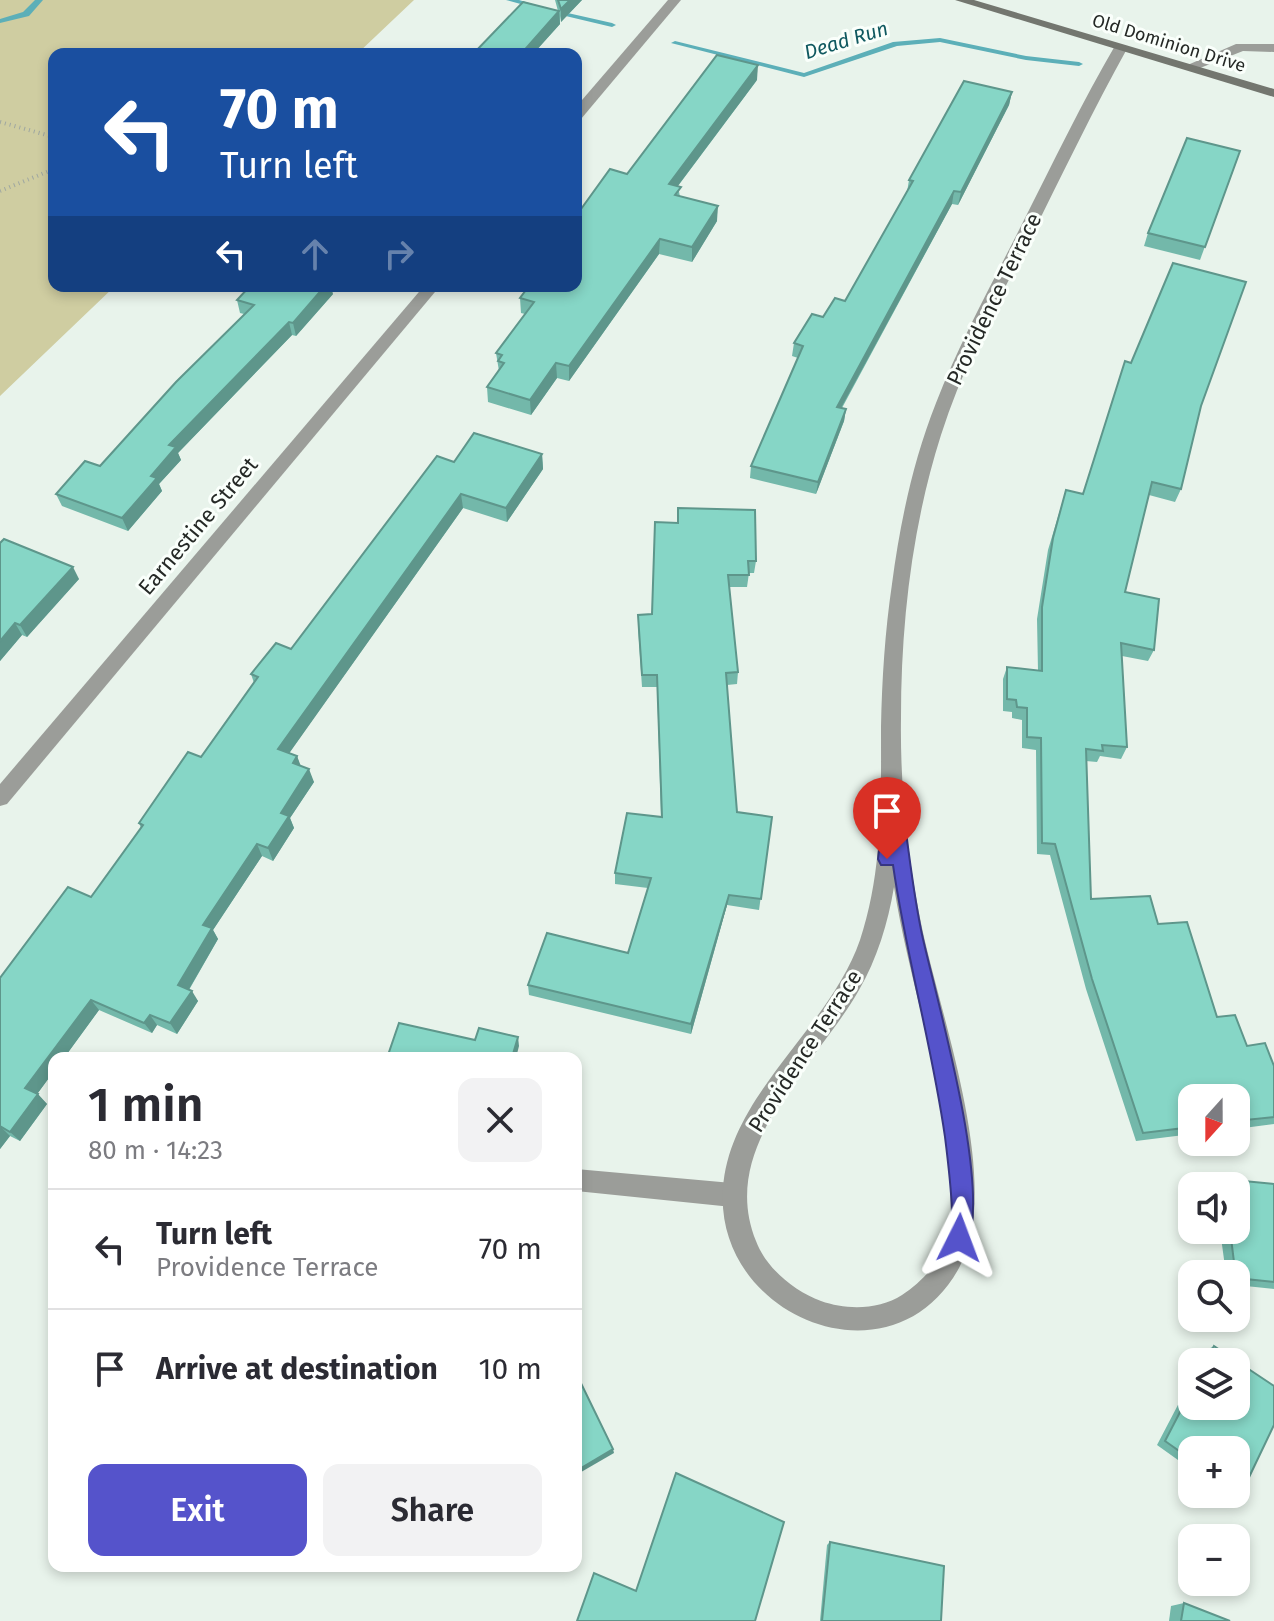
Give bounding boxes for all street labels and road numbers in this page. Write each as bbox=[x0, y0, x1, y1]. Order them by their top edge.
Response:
street label: Old Dominion Drive bbox=[1090, 9, 1248, 77]
street label: Providence Terrace bbox=[941, 208, 1047, 390]
street label: Earnestine Street bbox=[132, 452, 264, 600]
street label: Providence Terrace bbox=[742, 965, 868, 1137]

